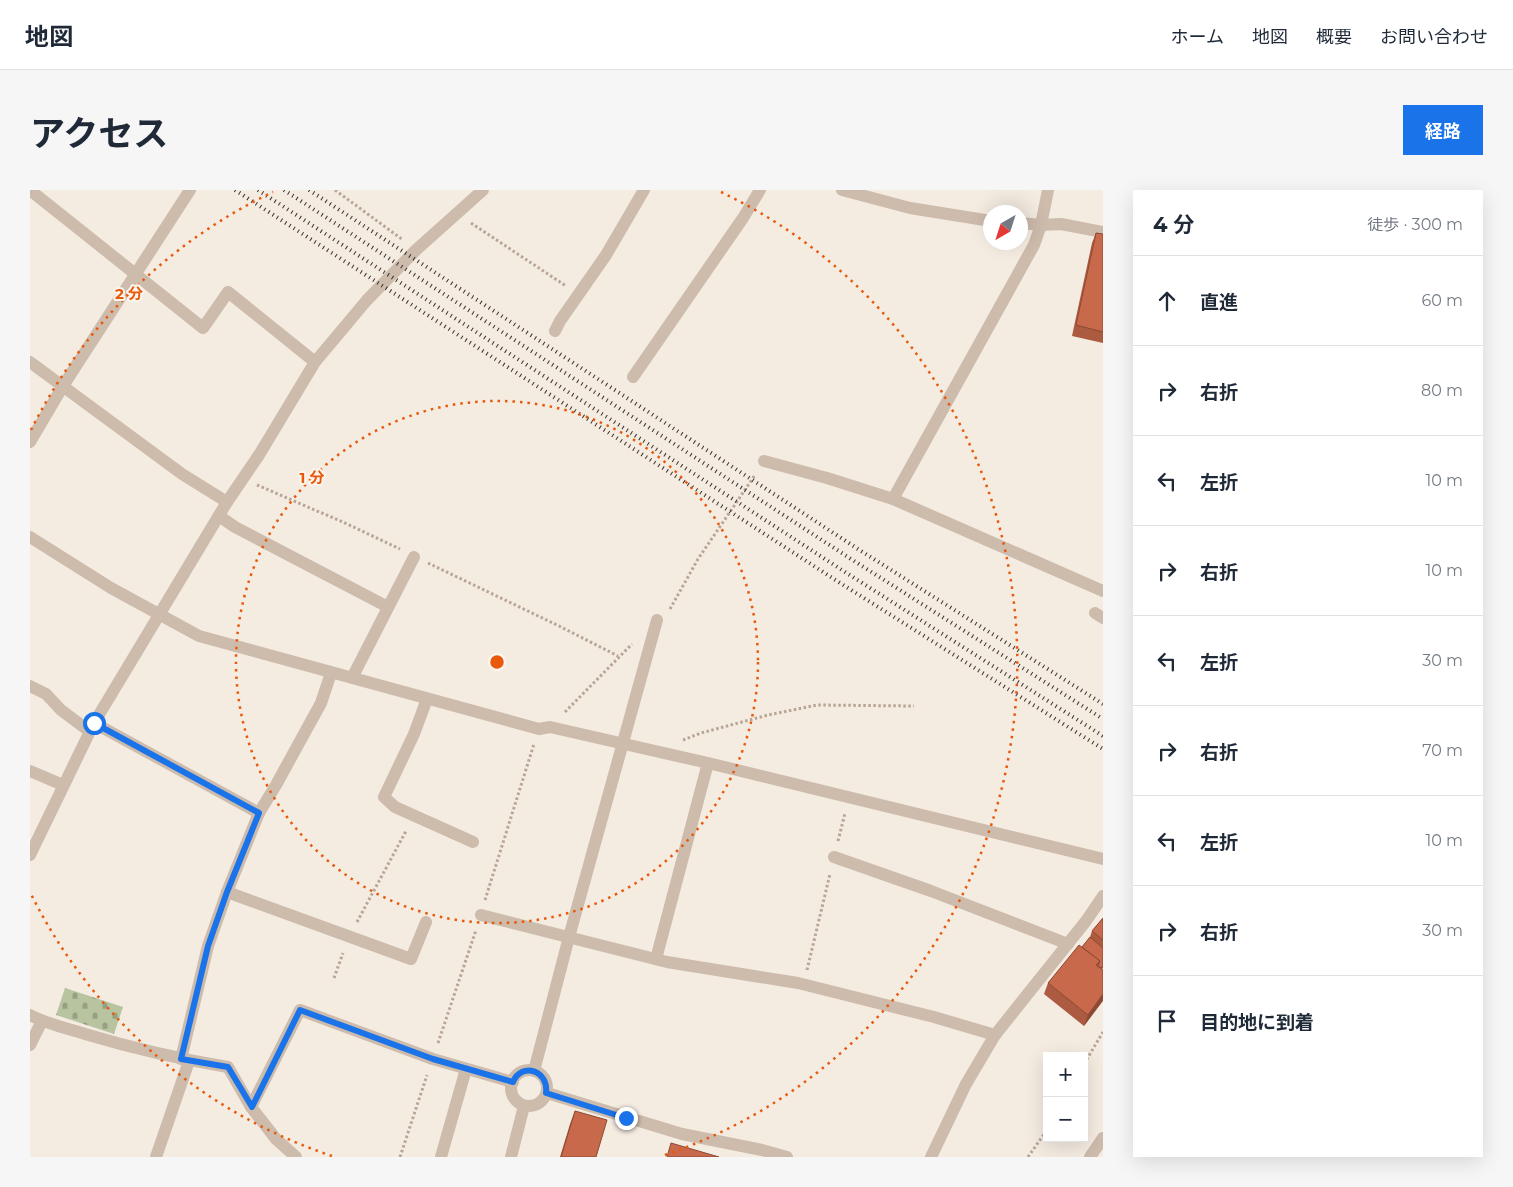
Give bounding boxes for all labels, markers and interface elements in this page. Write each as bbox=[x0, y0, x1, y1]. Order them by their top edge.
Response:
text: 地図 bbox=[25, 22, 73, 51]
text: ホーム bbox=[1171, 26, 1224, 48]
text: 地図 bbox=[1252, 26, 1288, 48]
text: 概要 bbox=[1316, 26, 1352, 48]
text: お問い合わせ bbox=[1380, 26, 1488, 48]
button: 経路 bbox=[1403, 105, 1483, 155]
text: アクセス bbox=[30, 112, 168, 155]
north arrow bbox=[983, 205, 1028, 250]
text: 4 分 bbox=[1153, 212, 1194, 237]
text: 徒歩 · 300 m bbox=[1367, 215, 1463, 234]
text: 2 分 bbox=[115, 284, 143, 303]
icon: ahead bbox=[1153, 287, 1181, 315]
text: 直進 bbox=[1200, 291, 1238, 314]
text: 60 m bbox=[1421, 291, 1463, 310]
icon: right bbox=[1153, 377, 1181, 405]
text: 右折 bbox=[1200, 381, 1238, 404]
text: 80 m bbox=[1421, 381, 1463, 400]
icon: left bbox=[1153, 467, 1181, 495]
text: 1 分 bbox=[299, 468, 325, 487]
text: 左折 bbox=[1200, 471, 1238, 494]
text: 10 m bbox=[1425, 471, 1463, 490]
icon: right bbox=[1153, 557, 1181, 585]
text: 右折 bbox=[1200, 561, 1238, 584]
text: 10 m bbox=[1425, 561, 1463, 580]
icon: left bbox=[1153, 647, 1181, 675]
text: 左折 bbox=[1200, 651, 1238, 674]
text: 30 m bbox=[1422, 651, 1463, 670]
centre of rings bbox=[488, 653, 506, 671]
route start bbox=[83, 712, 106, 735]
icon: right bbox=[1153, 737, 1181, 765]
text: 右折 bbox=[1200, 741, 1238, 764]
text: 70 m bbox=[1422, 741, 1463, 760]
icon: left bbox=[1153, 827, 1181, 855]
text: 左折 bbox=[1200, 831, 1238, 854]
text: 10 m bbox=[1425, 831, 1463, 850]
icon: right bbox=[1153, 917, 1181, 945]
text: 右折 bbox=[1200, 921, 1238, 944]
text: 30 m bbox=[1422, 921, 1463, 940]
icon: arrive bbox=[1153, 1007, 1181, 1035]
text: 目的地に到着 bbox=[1200, 1011, 1314, 1034]
map controls bbox=[1043, 1052, 1088, 1142]
button: + bbox=[1043, 1052, 1088, 1097]
button: − bbox=[1043, 1097, 1088, 1142]
route end bbox=[615, 1107, 638, 1130]

